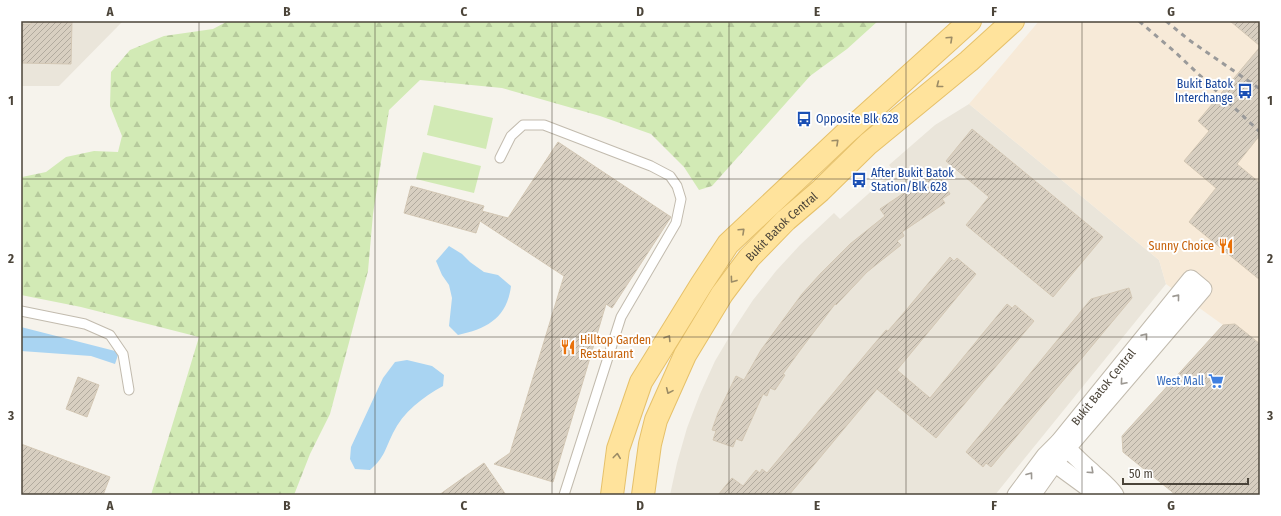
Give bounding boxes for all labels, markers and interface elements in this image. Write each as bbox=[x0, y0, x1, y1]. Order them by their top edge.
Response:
text: A bbox=[105, 4, 114, 19]
text: B bbox=[283, 4, 291, 19]
text: C bbox=[461, 4, 468, 19]
text: D bbox=[636, 4, 644, 19]
text: E bbox=[814, 4, 820, 19]
text: F bbox=[991, 4, 997, 19]
text: G bbox=[1167, 4, 1175, 19]
one-way arrow bbox=[945, 37, 952, 44]
place label: Bukit Batok Interchange bbox=[1175, 77, 1233, 105]
one-way arrow bbox=[936, 81, 943, 88]
bus stop icon: Bukit Batok Interchange bbox=[1236, 82, 1254, 100]
text: 1 bbox=[8, 93, 14, 108]
text: 1 bbox=[1267, 93, 1273, 108]
bus stop icon: Opposite Blk 628 bbox=[795, 110, 813, 128]
place label: Opposite Blk 628 bbox=[816, 112, 899, 126]
one-way arrow bbox=[832, 140, 839, 147]
place label: After Bukit Batok Station/Blk 628 bbox=[871, 166, 954, 194]
bus stop icon: After Bukit Batok Station/Blk 628 bbox=[850, 171, 868, 189]
street label: Bukit Batok Central bbox=[743, 189, 820, 264]
one-way arrow bbox=[737, 229, 745, 236]
restaurant icon: Sunny Choice bbox=[1217, 237, 1235, 255]
place label: Sunny Choice bbox=[1149, 239, 1214, 253]
text: 2 bbox=[7, 251, 14, 266]
text: 2 bbox=[1266, 251, 1273, 266]
one-way arrow bbox=[730, 276, 738, 283]
one-way arrow bbox=[1172, 294, 1179, 302]
place label: Hilltop Garden Restaurant bbox=[580, 333, 651, 361]
one-way arrow bbox=[1141, 333, 1148, 340]
one-way arrow bbox=[663, 335, 671, 342]
restaurant icon: Hilltop Garden Restaurant bbox=[559, 338, 577, 356]
street label: Bukit Batok Central bbox=[1068, 346, 1138, 428]
supermarket icon: West Mall bbox=[1207, 372, 1225, 390]
place label: West Mall bbox=[1157, 374, 1204, 388]
one-way arrow bbox=[1120, 377, 1127, 384]
one-way arrow bbox=[666, 387, 674, 394]
text: 3 bbox=[7, 408, 14, 423]
text: 3 bbox=[1266, 408, 1273, 423]
one-way arrow bbox=[612, 453, 621, 459]
scale bar bbox=[1123, 460, 1248, 486]
one-way arrow bbox=[1086, 467, 1094, 474]
text: 50 m bbox=[1129, 467, 1153, 481]
one-way arrow bbox=[1026, 473, 1033, 480]
text: A bbox=[105, 498, 114, 513]
text: B bbox=[283, 498, 291, 513]
text: C bbox=[461, 498, 468, 513]
text: D bbox=[636, 498, 644, 513]
text: E bbox=[814, 498, 820, 513]
text: F bbox=[991, 498, 997, 513]
text: G bbox=[1167, 498, 1175, 513]

